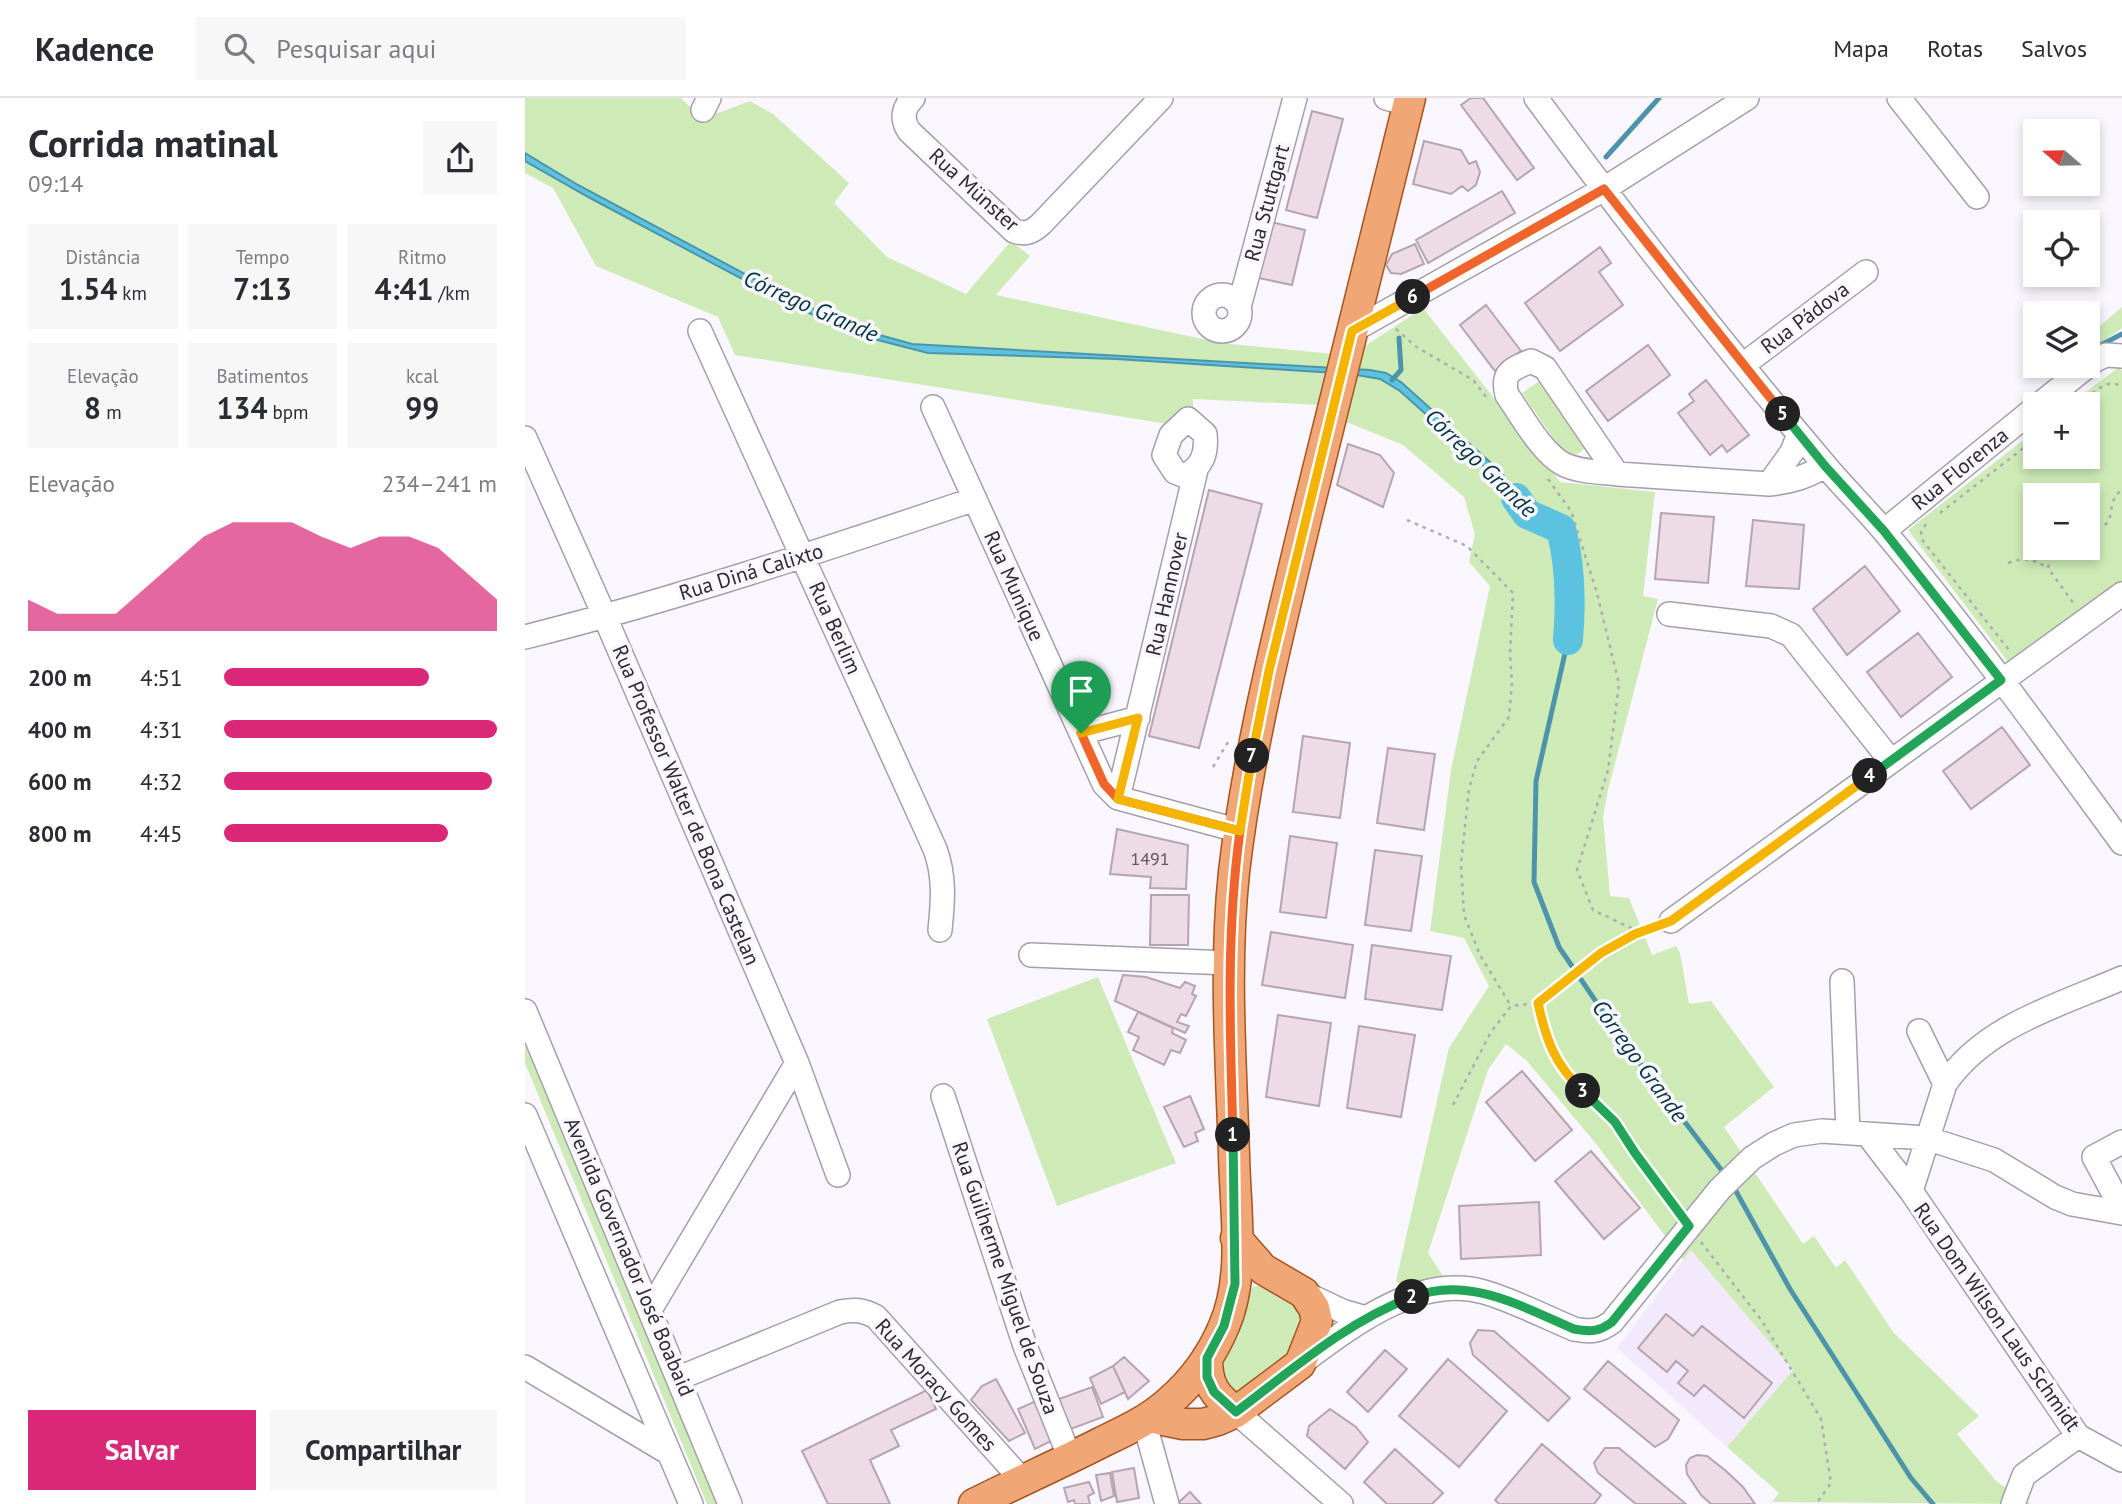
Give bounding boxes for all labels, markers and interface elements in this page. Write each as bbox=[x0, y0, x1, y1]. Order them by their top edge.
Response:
search box bbox=[196, 17, 686, 80]
text: Kadence bbox=[35, 27, 154, 70]
icon: search bbox=[220, 29, 258, 67]
text: Pesquisar aqui bbox=[276, 32, 436, 65]
text: Mapa bbox=[1833, 33, 1889, 64]
text: Rotas bbox=[1927, 33, 1983, 64]
text: Salvos bbox=[2021, 33, 2087, 64]
text: Corrida matinal bbox=[28, 118, 278, 167]
north arrow bbox=[2023, 119, 2100, 196]
map controls bbox=[2023, 119, 2100, 560]
button: share bbox=[423, 121, 497, 195]
street label: Rua Münster bbox=[923, 142, 1025, 237]
street label: Rua Stuttgart bbox=[1238, 142, 1295, 264]
text: 09:14 bbox=[28, 169, 83, 198]
button: locate bbox=[2023, 210, 2100, 287]
text: Distância bbox=[65, 245, 140, 269]
text: Tempo bbox=[236, 245, 289, 269]
text: Ritmo bbox=[398, 245, 446, 269]
water label: Córrego Grande bbox=[739, 263, 883, 348]
text: 1.54 bbox=[59, 269, 117, 308]
text: 7:13 bbox=[233, 269, 292, 308]
text: 4:41 bbox=[374, 269, 434, 308]
street label: Rua Pádova bbox=[1755, 276, 1854, 360]
pin: 6 bbox=[1395, 280, 1431, 314]
text: km bbox=[117, 281, 147, 305]
text: /km bbox=[434, 281, 470, 305]
text: 6 bbox=[1407, 284, 1418, 308]
button: layers bbox=[2023, 301, 2100, 378]
text: Elevação bbox=[67, 364, 139, 388]
text: Batimentos bbox=[217, 364, 308, 388]
text: kcal bbox=[406, 364, 438, 388]
text: 8 bbox=[84, 388, 101, 427]
text: 134 bbox=[216, 388, 267, 427]
text: 99 bbox=[405, 388, 439, 427]
button: + bbox=[2023, 392, 2100, 469]
pin: 5 bbox=[1765, 396, 1801, 432]
text: m bbox=[101, 400, 122, 424]
text: bpm bbox=[267, 400, 309, 424]
text: 5 bbox=[1777, 401, 1788, 425]
water label: Córrego Grande bbox=[1419, 402, 1544, 523]
street label: Rua Florenza bbox=[1906, 421, 2014, 516]
text: Elevação bbox=[28, 469, 115, 498]
text: 234–241 m bbox=[382, 469, 497, 498]
button: − bbox=[2023, 483, 2100, 560]
street label: Rua Munique bbox=[978, 526, 1051, 645]
street label: Rua Hannover bbox=[1139, 530, 1194, 658]
street label: Rua Diná Calixto bbox=[676, 537, 826, 606]
street label: Rua Berlim bbox=[803, 577, 868, 678]
street label: Rua Professor Walter de Bona Castelan bbox=[607, 640, 766, 969]
pin bbox=[1051, 661, 1111, 733]
text: 200 m bbox=[28, 663, 91, 692]
text: 4:51 bbox=[140, 663, 183, 692]
icon: arrive bbox=[1062, 672, 1100, 710]
text: 400 m bbox=[28, 715, 91, 744]
text: 4:31 bbox=[140, 715, 183, 744]
pin: 7 bbox=[1235, 738, 1269, 774]
text: 7 bbox=[1246, 743, 1257, 767]
pin: 4 bbox=[1853, 758, 1887, 794]
text: 4 bbox=[1864, 763, 1875, 787]
text: 600 m bbox=[28, 767, 91, 796]
text: 4:32 bbox=[140, 767, 183, 796]
text: 800 m bbox=[28, 819, 91, 848]
text: 4:45 bbox=[140, 819, 183, 848]
house number: 1491 bbox=[1130, 847, 1170, 870]
water label: Córrego Grande bbox=[1586, 994, 1695, 1128]
pin: 3 bbox=[1565, 1074, 1601, 1108]
text: 3 bbox=[1577, 1078, 1588, 1102]
street label: Avenida Governador José Boabaid bbox=[558, 1113, 701, 1400]
pin: 1 bbox=[1215, 1118, 1251, 1152]
text: 1 bbox=[1227, 1122, 1238, 1146]
street label: Rua Guilherme Miguel de Souza bbox=[946, 1138, 1065, 1418]
street label: Rua Dom Wilson Laus Schmidt bbox=[1908, 1197, 2087, 1436]
pin: 2 bbox=[1395, 1280, 1429, 1314]
text: 2 bbox=[1406, 1284, 1417, 1308]
street label: Rua Moracy Gomes bbox=[870, 1313, 1003, 1457]
button: Salvar bbox=[28, 1410, 256, 1490]
button: Compartilhar bbox=[270, 1410, 497, 1490]

